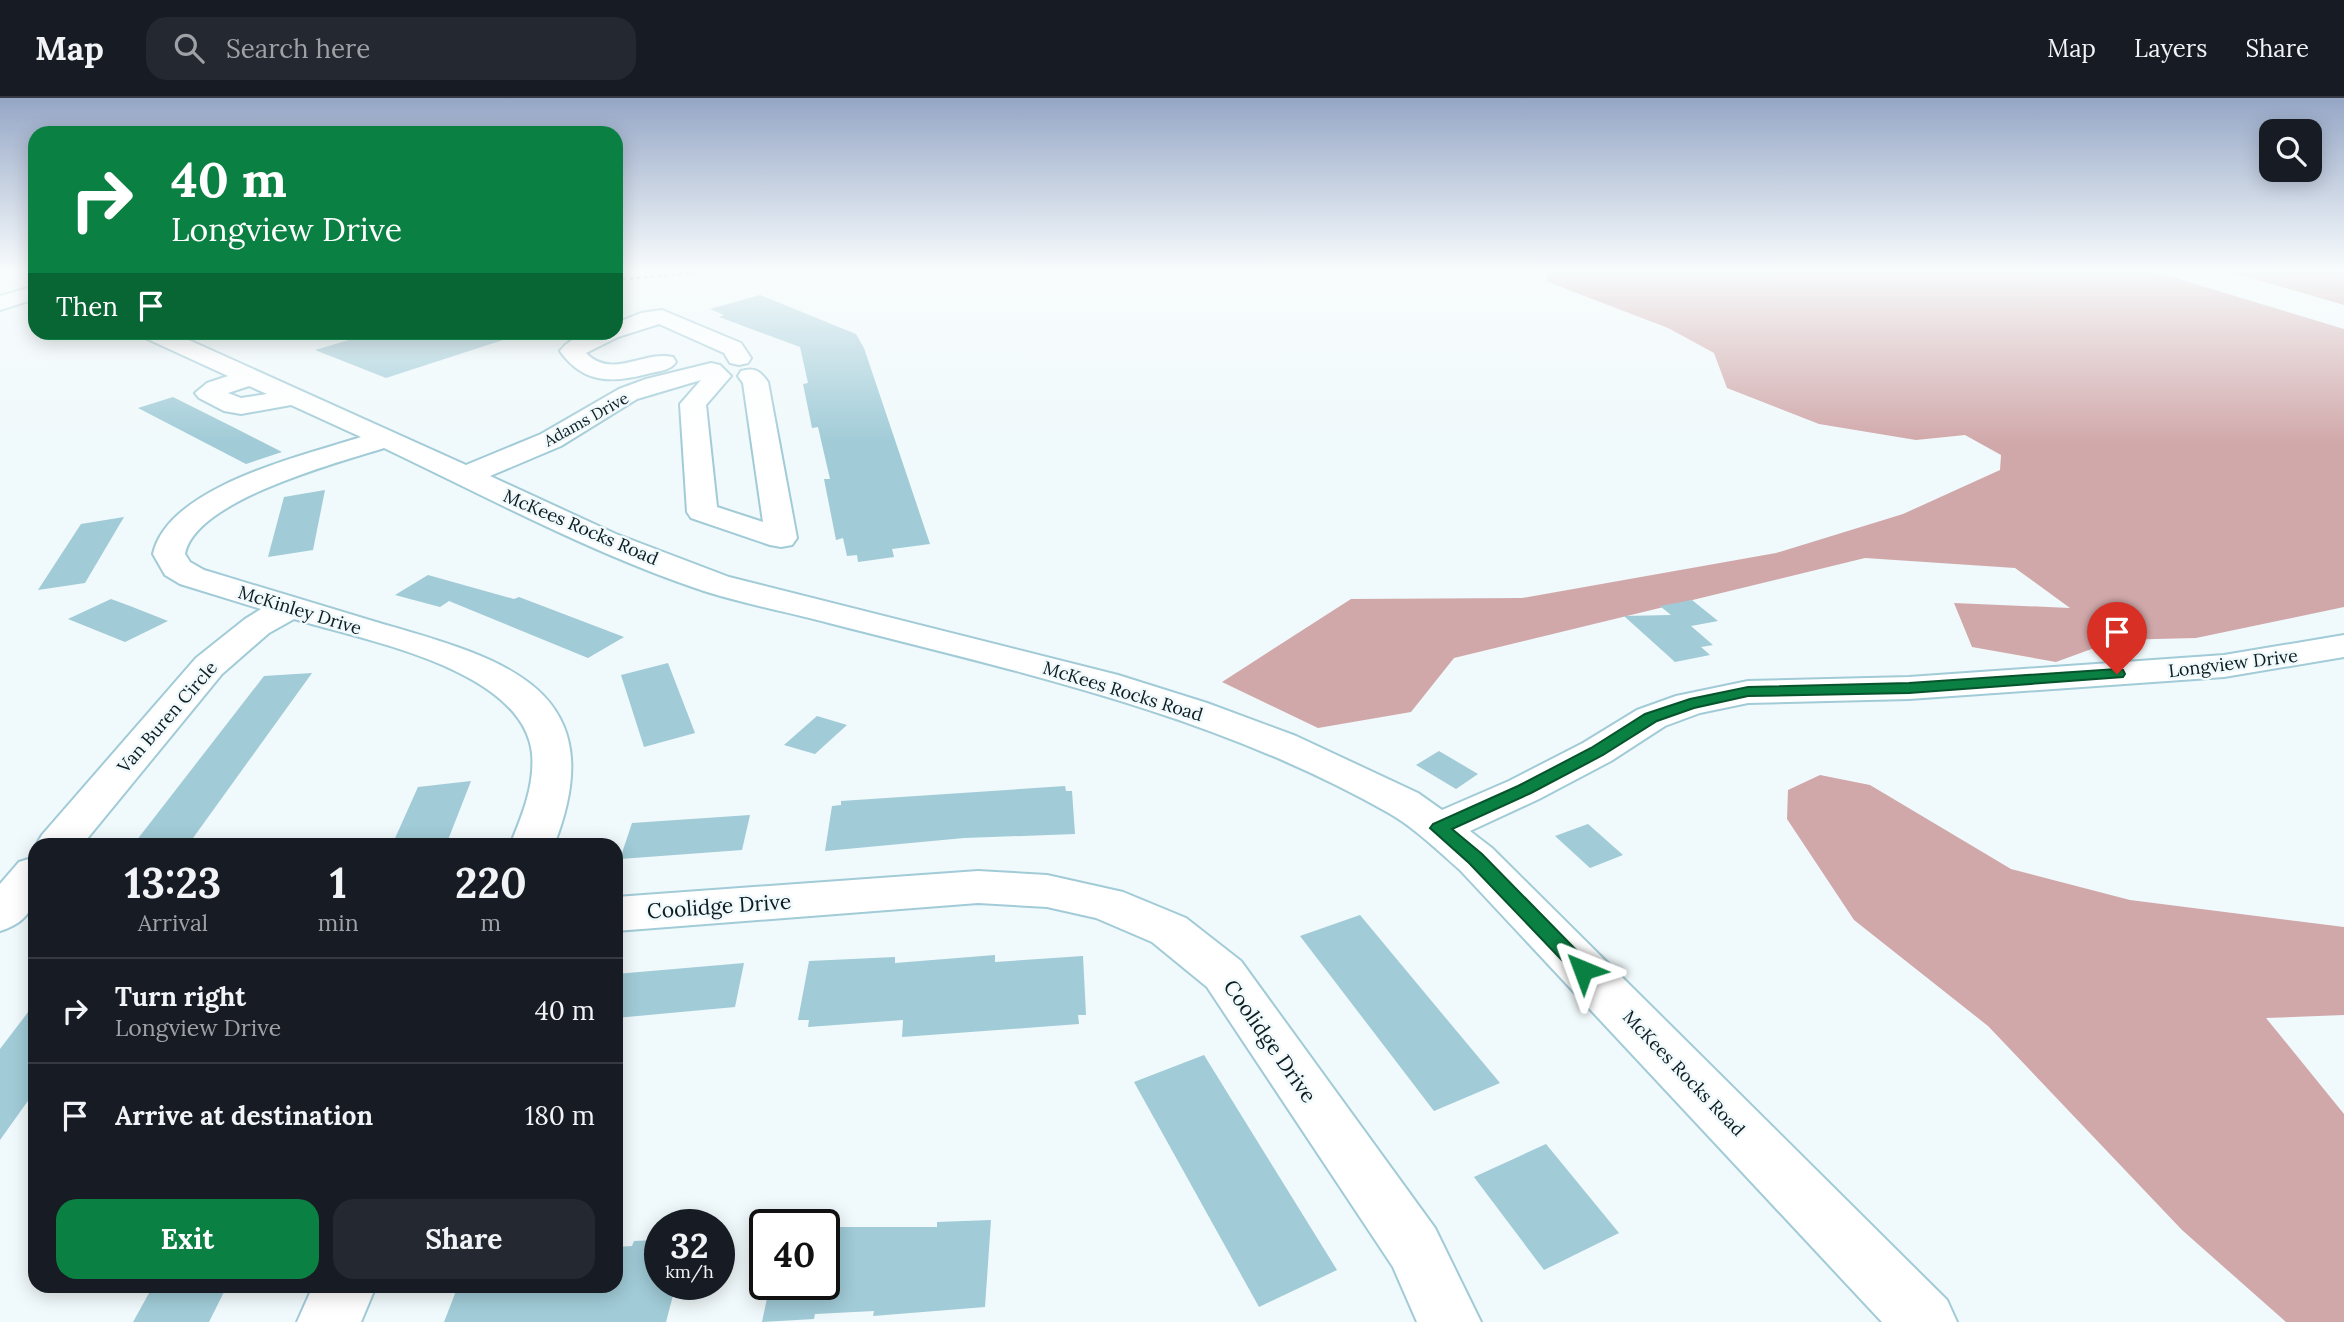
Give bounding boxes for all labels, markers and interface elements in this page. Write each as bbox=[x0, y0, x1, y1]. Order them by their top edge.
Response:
search box bbox=[146, 17, 636, 80]
text: Map bbox=[35, 27, 104, 69]
icon: search bbox=[170, 29, 208, 67]
text: Search here bbox=[226, 32, 370, 65]
text: Map bbox=[2047, 33, 2096, 64]
text: Layers bbox=[2134, 33, 2207, 64]
text: Share bbox=[2245, 33, 2309, 64]
map controls bbox=[2259, 119, 2322, 182]
button: search bbox=[2259, 119, 2322, 182]
text: 40 m bbox=[171, 148, 287, 210]
icon: right bbox=[56, 154, 147, 245]
text: Longview Drive bbox=[171, 209, 402, 250]
icon: arrive bbox=[132, 287, 170, 325]
text: Then bbox=[56, 290, 118, 323]
street label: Adams Drive bbox=[539, 387, 632, 451]
street label: McKees Rocks Road bbox=[500, 484, 662, 570]
street label: McKinley Drive bbox=[236, 580, 365, 640]
pin bbox=[2087, 602, 2147, 674]
icon: arrive bbox=[2098, 613, 2136, 651]
street label: Longview Drive bbox=[2167, 644, 2299, 682]
street label: Van Buren Circle bbox=[112, 656, 222, 778]
street label: McKees Rocks Road bbox=[1040, 656, 1206, 726]
text: 13:23 bbox=[124, 856, 221, 910]
text: 1 bbox=[330, 856, 347, 910]
text: 220 bbox=[455, 856, 527, 910]
street label: Coolidge Drive bbox=[646, 887, 792, 925]
text: Arrival bbox=[138, 908, 208, 937]
text: min bbox=[318, 908, 359, 937]
text: m bbox=[481, 908, 501, 937]
position arrow bbox=[1546, 933, 1620, 1007]
street label: Coolidge Drive bbox=[1218, 974, 1322, 1108]
text: Turn right bbox=[115, 980, 246, 1013]
icon: right bbox=[56, 992, 94, 1030]
text: 40 m bbox=[535, 994, 595, 1027]
street label: McKees Rocks Road bbox=[1618, 1005, 1750, 1141]
text: Longview Drive bbox=[115, 1013, 281, 1042]
icon: arrive bbox=[56, 1097, 94, 1135]
text: Arrive at destination bbox=[115, 1099, 373, 1132]
text: 180 m bbox=[525, 1099, 595, 1132]
button: Exit bbox=[56, 1199, 319, 1279]
button: Share bbox=[333, 1199, 595, 1279]
speed limit sign: 40 bbox=[749, 1209, 840, 1300]
text: 32 bbox=[670, 1223, 709, 1268]
text: km/h bbox=[665, 1260, 714, 1283]

